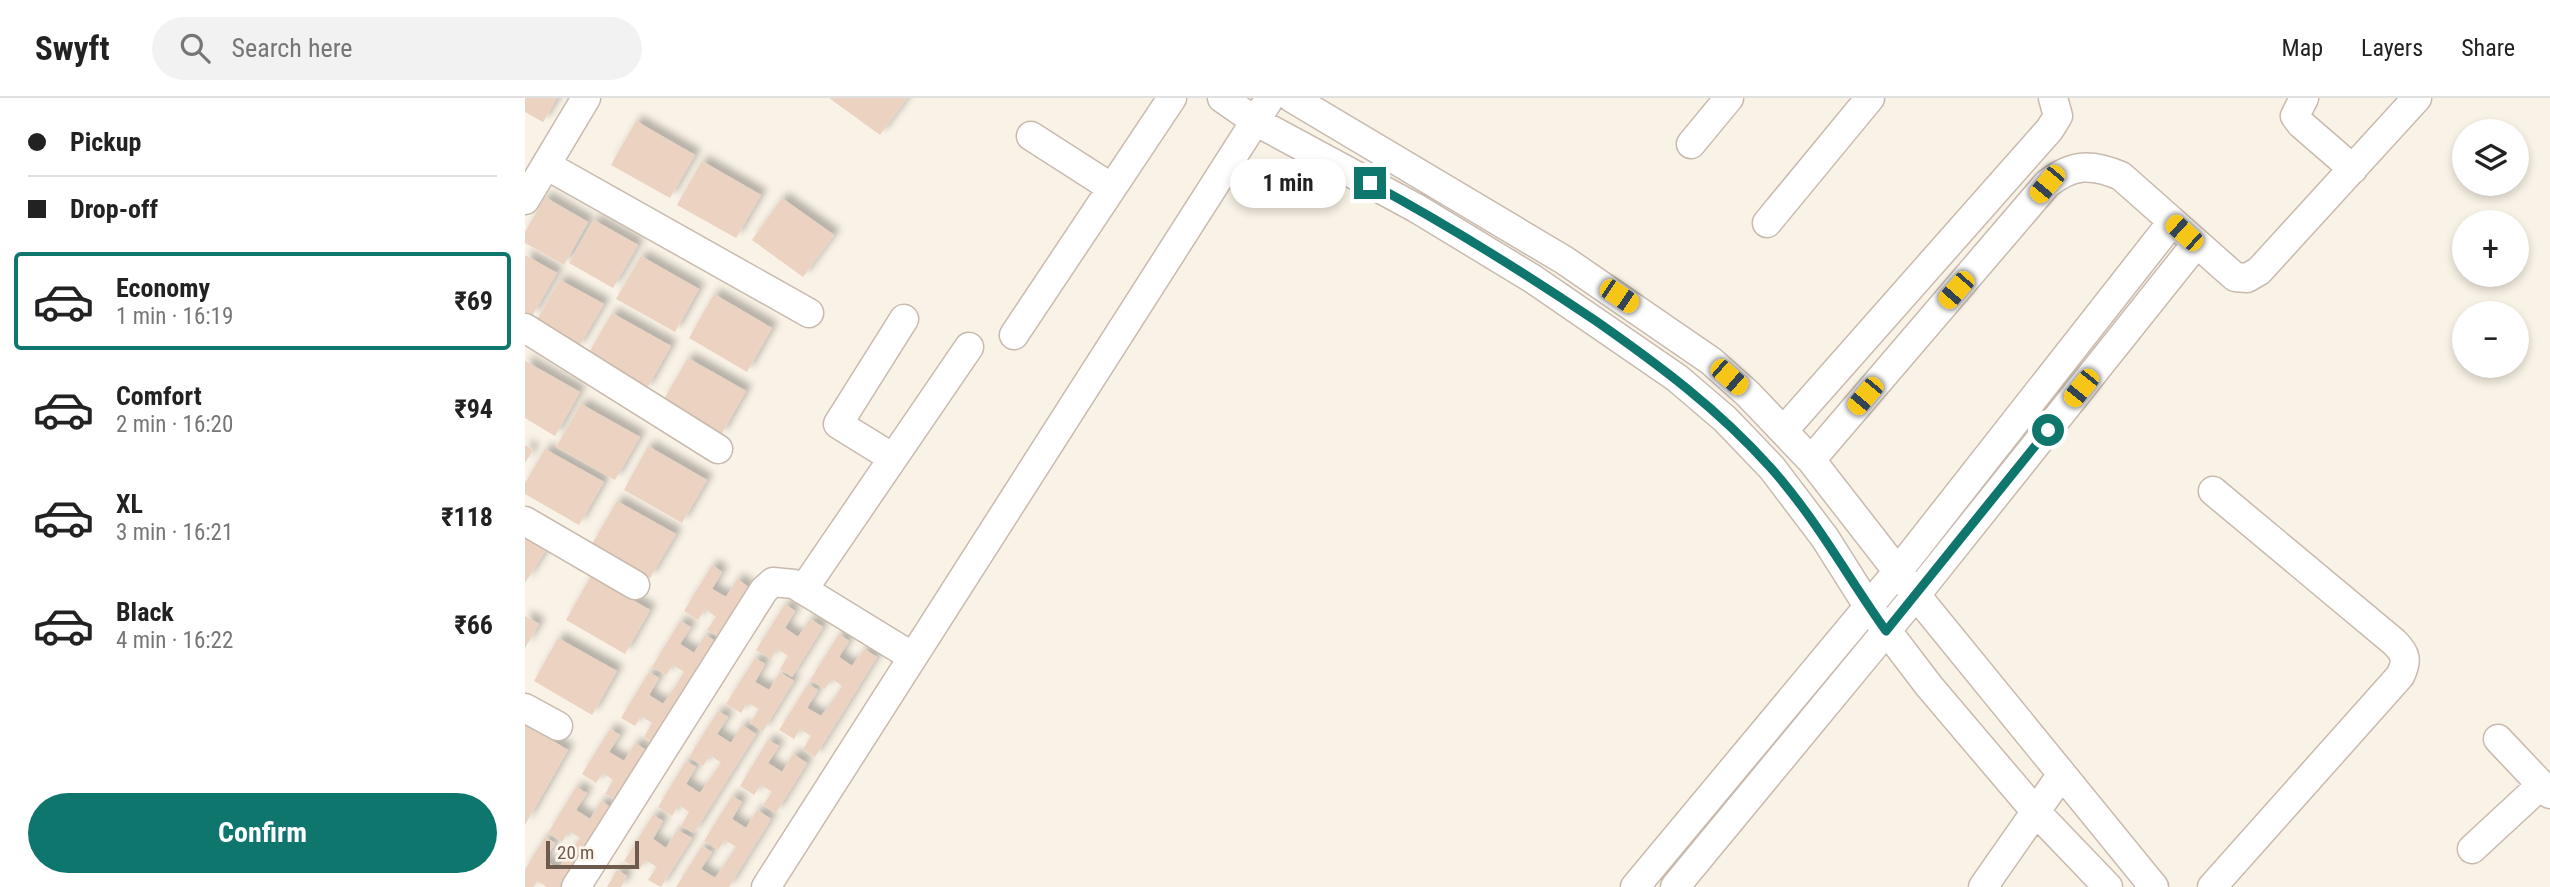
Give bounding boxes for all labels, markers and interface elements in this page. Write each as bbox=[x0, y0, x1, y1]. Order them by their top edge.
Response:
search box bbox=[152, 17, 642, 80]
text: Swyft bbox=[35, 29, 110, 68]
icon: search bbox=[176, 29, 214, 67]
text: Search here bbox=[232, 33, 353, 63]
text: Map bbox=[2282, 34, 2323, 62]
text: Layers bbox=[2361, 34, 2423, 62]
text: Share bbox=[2461, 34, 2515, 62]
map controls bbox=[2452, 119, 2529, 378]
button: layers bbox=[2452, 119, 2529, 196]
text: Pickup bbox=[70, 127, 141, 157]
callout: 1 min bbox=[1230, 158, 1345, 208]
car bbox=[2026, 161, 2069, 207]
route end bbox=[1354, 167, 1386, 199]
text: 1 min bbox=[1262, 170, 1314, 197]
text: Drop-off bbox=[70, 194, 158, 224]
button: + bbox=[2452, 210, 2529, 287]
car bbox=[2162, 211, 2207, 255]
car bbox=[1935, 267, 1978, 313]
icon: car bbox=[32, 270, 95, 333]
text: Economy bbox=[116, 273, 210, 303]
car bbox=[1596, 276, 1643, 316]
text: ₹69 bbox=[454, 286, 493, 316]
button: − bbox=[2452, 301, 2529, 378]
text: 1 min · 16:19 bbox=[116, 303, 233, 330]
car bbox=[1707, 355, 1752, 399]
car bbox=[2060, 365, 2103, 411]
car bbox=[1844, 373, 1887, 419]
icon: car bbox=[32, 378, 95, 441]
text: Comfort bbox=[116, 381, 202, 411]
text: ₹94 bbox=[454, 394, 493, 424]
text: 2 min · 16:20 bbox=[116, 411, 233, 438]
route start bbox=[2032, 414, 2064, 446]
icon: car bbox=[32, 486, 95, 549]
text: XL bbox=[116, 489, 143, 519]
text: ₹118 bbox=[441, 502, 493, 532]
text: 3 min · 16:21 bbox=[116, 519, 233, 546]
icon: car bbox=[32, 594, 95, 657]
text: Black bbox=[116, 597, 174, 627]
text: ₹66 bbox=[454, 610, 493, 640]
text: 4 min · 16:22 bbox=[116, 627, 233, 654]
button: Confirm bbox=[28, 793, 497, 873]
scale bar bbox=[546, 838, 639, 870]
text: 20 m bbox=[557, 841, 594, 864]

